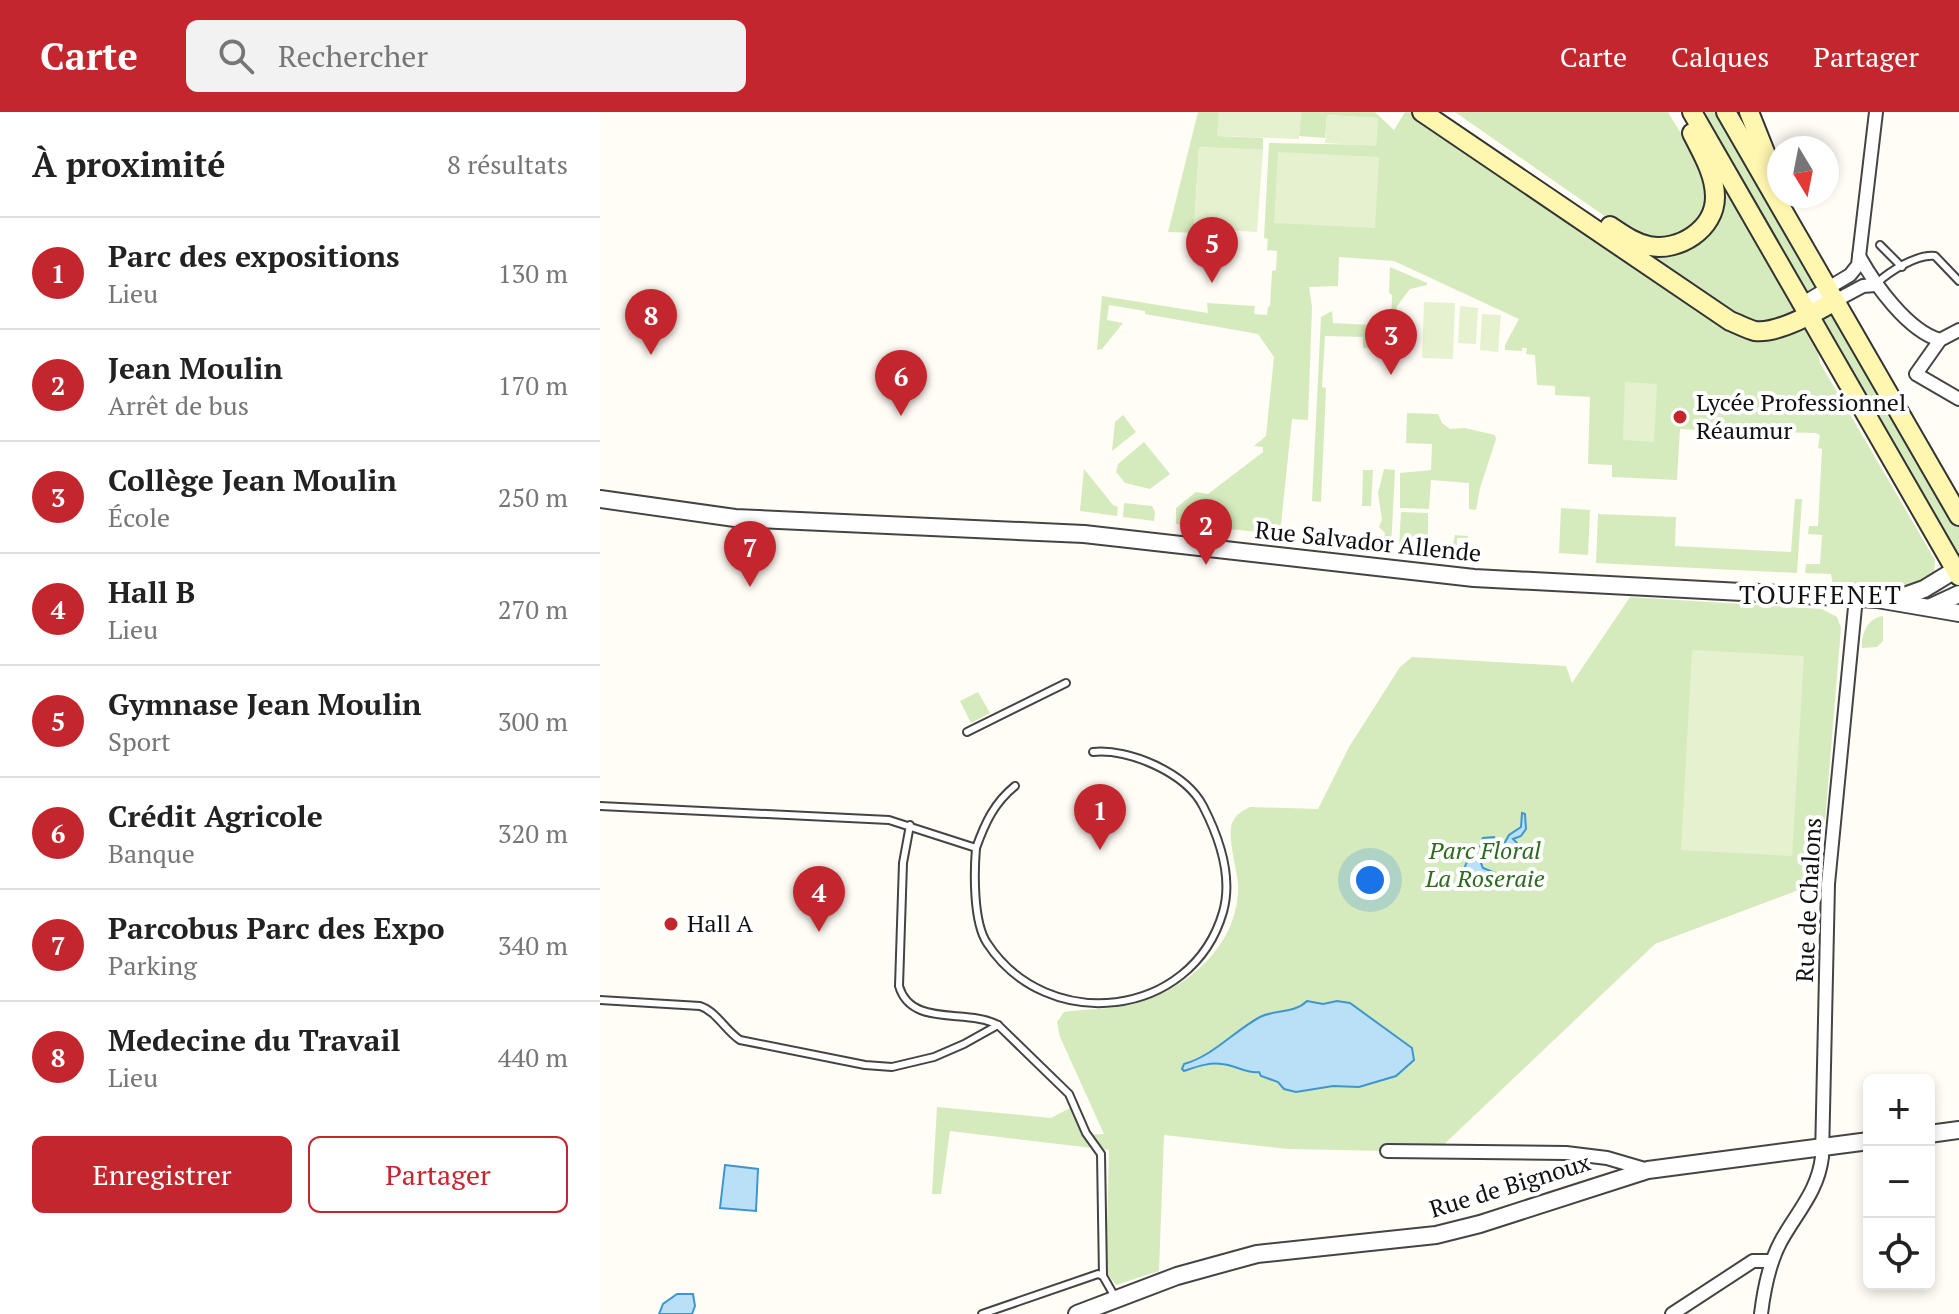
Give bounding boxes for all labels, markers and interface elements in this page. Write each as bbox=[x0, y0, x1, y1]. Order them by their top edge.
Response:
search box bbox=[186, 20, 746, 92]
text: Carte bbox=[40, 31, 138, 81]
icon: search bbox=[214, 34, 258, 78]
text: Rechercher bbox=[278, 36, 428, 76]
text: Carte bbox=[1560, 38, 1627, 75]
text: Calques bbox=[1671, 38, 1769, 75]
text: Partager bbox=[1813, 38, 1919, 75]
north arrow bbox=[1767, 136, 1839, 208]
text: À proximité bbox=[32, 142, 226, 187]
text: 8 résultats bbox=[447, 147, 568, 181]
pin: 5 bbox=[1186, 217, 1238, 283]
text: Parc des expositions bbox=[108, 236, 400, 276]
text: 1 bbox=[51, 256, 65, 290]
text: 130 m bbox=[498, 256, 568, 290]
text: Lieu bbox=[108, 276, 158, 310]
pin: 8 bbox=[625, 289, 677, 355]
pin: 3 bbox=[1365, 309, 1417, 375]
text: Jean Moulin bbox=[108, 348, 283, 388]
pin: 6 bbox=[875, 350, 927, 416]
text: 2 bbox=[51, 368, 65, 402]
text: 170 m bbox=[498, 368, 568, 402]
place label: Lycée Professionnel Réaumur bbox=[1696, 386, 1906, 446]
text: Arrêt de bus bbox=[108, 388, 249, 422]
marker: Lycée Professionnel Réaumur bbox=[1671, 408, 1689, 426]
text: Collège Jean Moulin bbox=[108, 460, 397, 500]
text: 3 bbox=[51, 480, 65, 514]
text: 250 m bbox=[498, 480, 568, 514]
pin: 2 bbox=[1180, 499, 1232, 565]
text: École bbox=[108, 500, 170, 534]
street label: Rue Salvador Allende bbox=[1253, 513, 1483, 569]
pin: 7 bbox=[724, 521, 776, 587]
text: Hall B bbox=[108, 572, 195, 612]
district label: TOUFFENET bbox=[1739, 577, 1903, 611]
text: 4 bbox=[51, 592, 65, 626]
text: 270 m bbox=[498, 592, 568, 626]
text: Lieu bbox=[108, 612, 158, 646]
text: Gymnase Jean Moulin bbox=[108, 684, 421, 724]
text: 5 bbox=[51, 704, 65, 738]
text: 300 m bbox=[498, 704, 568, 738]
text: Sport bbox=[108, 724, 171, 758]
pin: 1 bbox=[1074, 784, 1126, 850]
text: Crédit Agricole bbox=[108, 796, 323, 836]
text: 6 bbox=[51, 816, 65, 850]
text: 320 m bbox=[498, 816, 568, 850]
street label: Rue de Chalons bbox=[1788, 817, 1828, 983]
park label: Parc Floral La Roseraie bbox=[1424, 834, 1545, 894]
text: Banque bbox=[108, 836, 195, 870]
your location bbox=[1350, 860, 1390, 900]
pin: 4 bbox=[793, 866, 845, 932]
place label: Hall A bbox=[687, 907, 753, 939]
text: Parcobus Parc des Expo bbox=[108, 908, 445, 948]
marker: Hall A bbox=[662, 915, 680, 933]
text: 7 bbox=[51, 928, 65, 962]
text: 340 m bbox=[498, 928, 568, 962]
text: Parking bbox=[108, 948, 197, 982]
text: Medecine du Travail bbox=[108, 1020, 400, 1060]
text: 8 bbox=[51, 1040, 65, 1074]
text: 440 m bbox=[498, 1040, 568, 1074]
text: Lieu bbox=[108, 1060, 158, 1094]
map controls bbox=[1863, 1074, 1935, 1290]
button: + bbox=[1863, 1074, 1935, 1146]
button: Enregistrer bbox=[32, 1136, 292, 1213]
button: Partager bbox=[308, 1136, 568, 1213]
street label: Rue de Bignoux bbox=[1425, 1145, 1595, 1225]
button: − bbox=[1863, 1146, 1935, 1218]
button: locate bbox=[1863, 1218, 1935, 1290]

